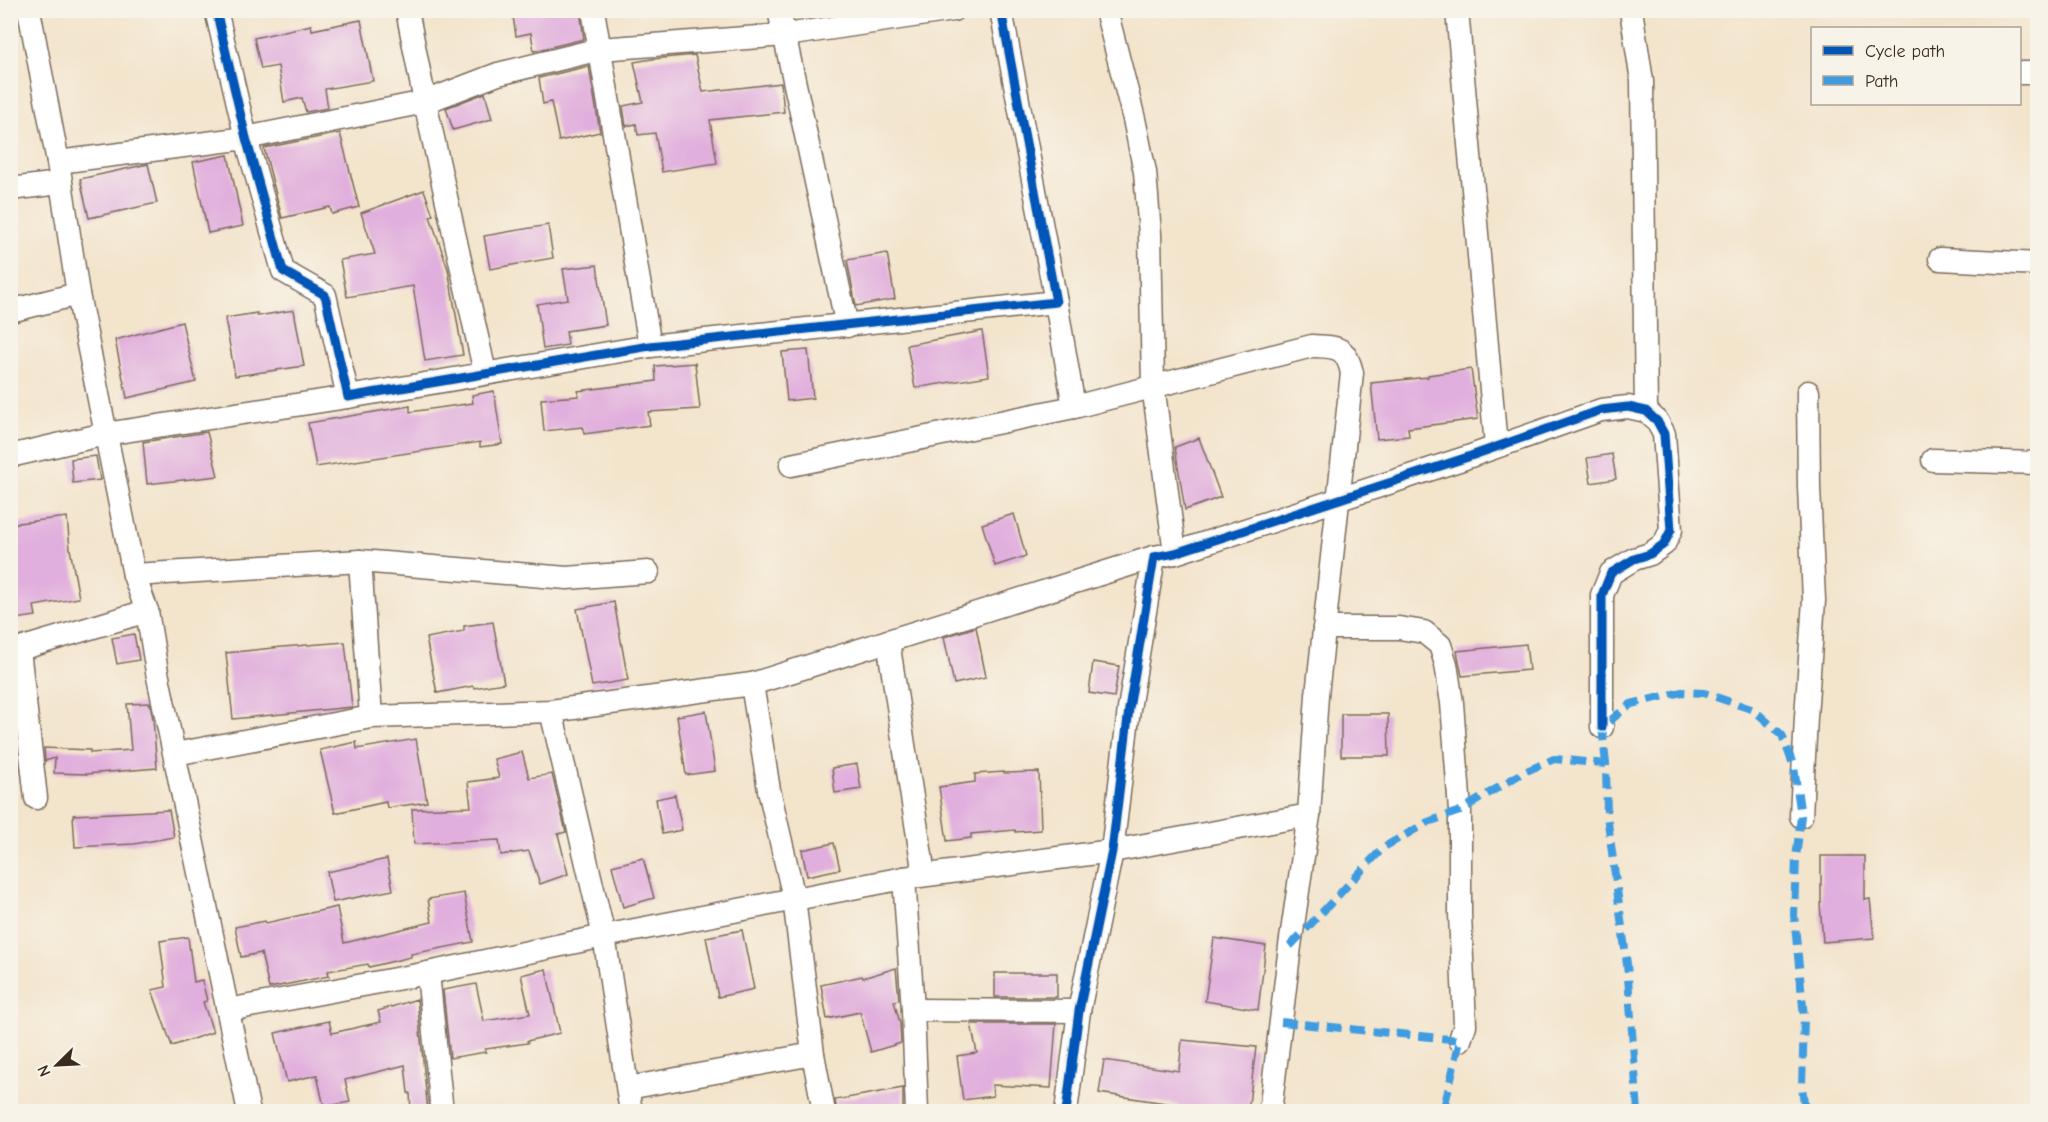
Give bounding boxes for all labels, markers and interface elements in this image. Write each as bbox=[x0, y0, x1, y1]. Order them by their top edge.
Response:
legend bbox=[1811, 27, 2021, 105]
text: Cycle path bbox=[1865, 41, 1945, 62]
text: Path bbox=[1865, 71, 1898, 92]
north arrow bbox=[27, 1035, 87, 1095]
text: N bbox=[34, 1062, 55, 1079]

